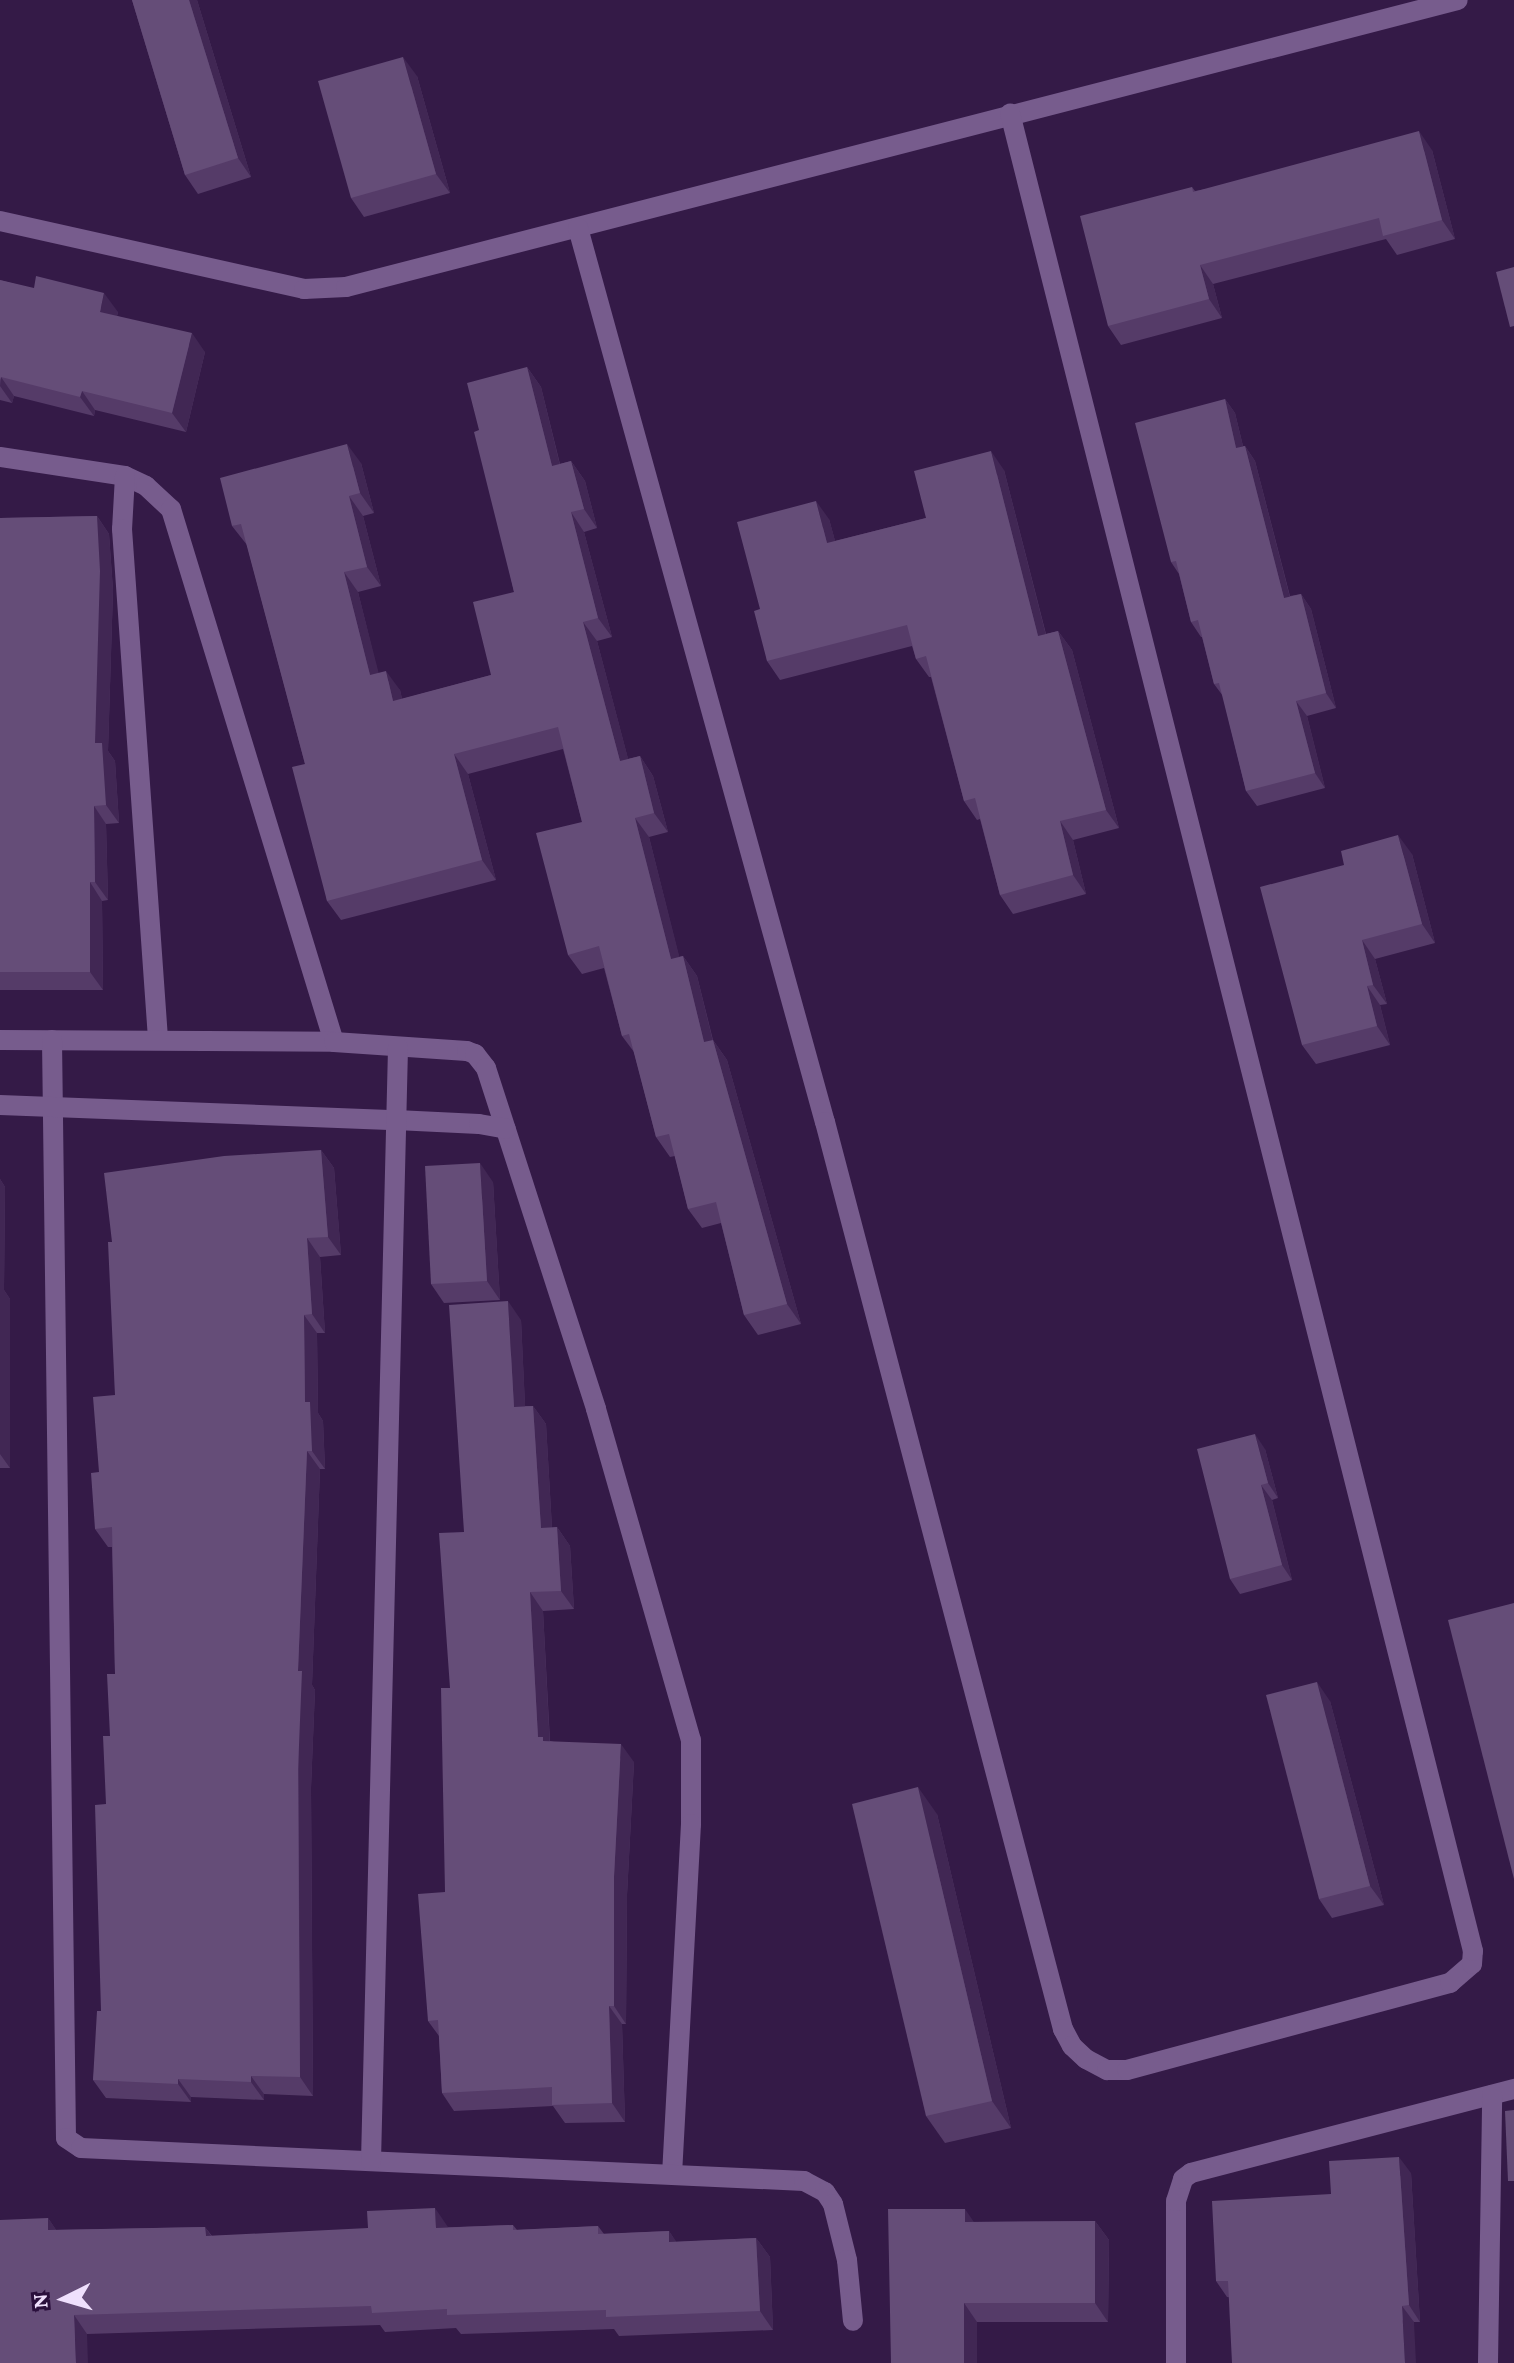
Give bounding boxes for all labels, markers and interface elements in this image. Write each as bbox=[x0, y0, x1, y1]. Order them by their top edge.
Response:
north arrow bbox=[24, 2259, 104, 2339]
text: N bbox=[26, 2293, 53, 2310]

